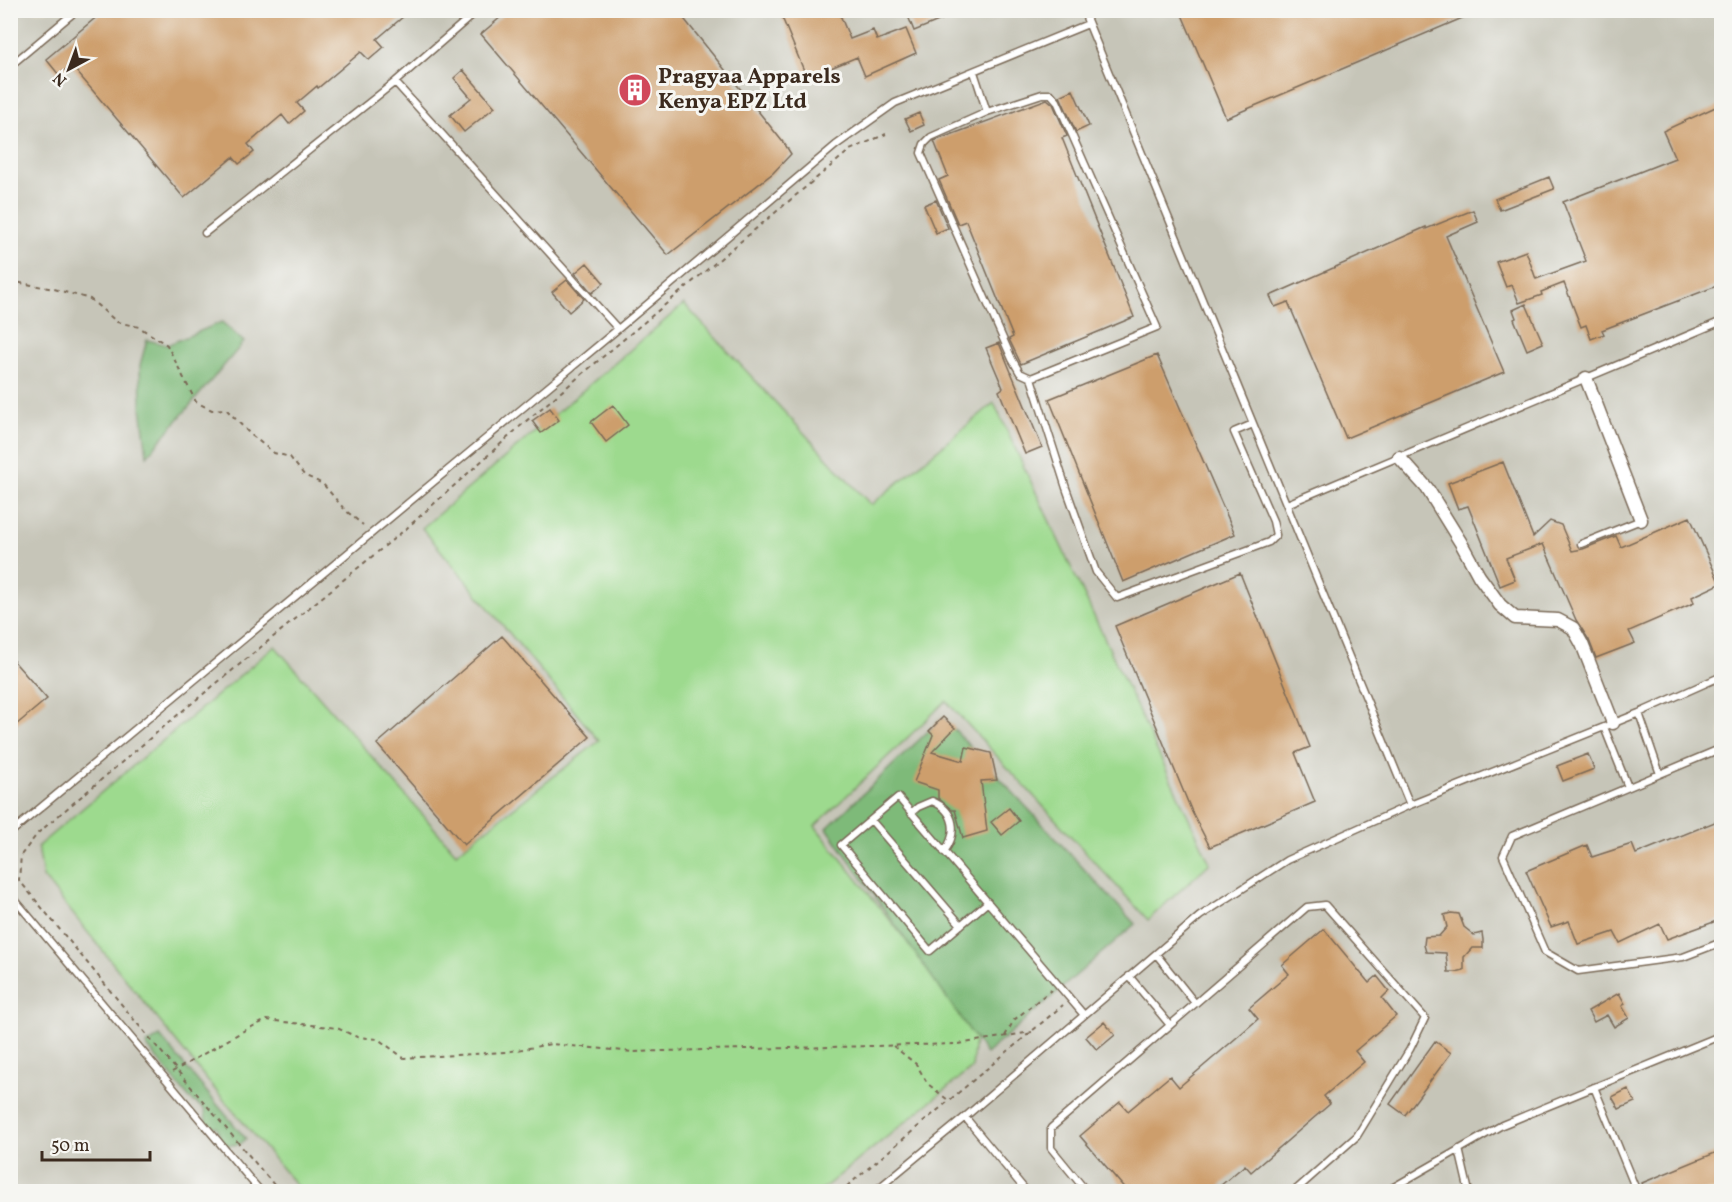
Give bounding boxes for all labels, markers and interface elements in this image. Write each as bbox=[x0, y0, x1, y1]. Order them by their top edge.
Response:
north arrow bbox=[39, 39, 99, 99]
place label: Pragyaa Apparels Kenya EPZ Ltd bbox=[658, 62, 841, 118]
text: N bbox=[49, 66, 72, 91]
building icon: Pragyaa Apparels Kenya EPZ Ltd bbox=[617, 72, 653, 108]
scale bar bbox=[42, 1124, 150, 1162]
text: 50 m bbox=[51, 1134, 90, 1159]

